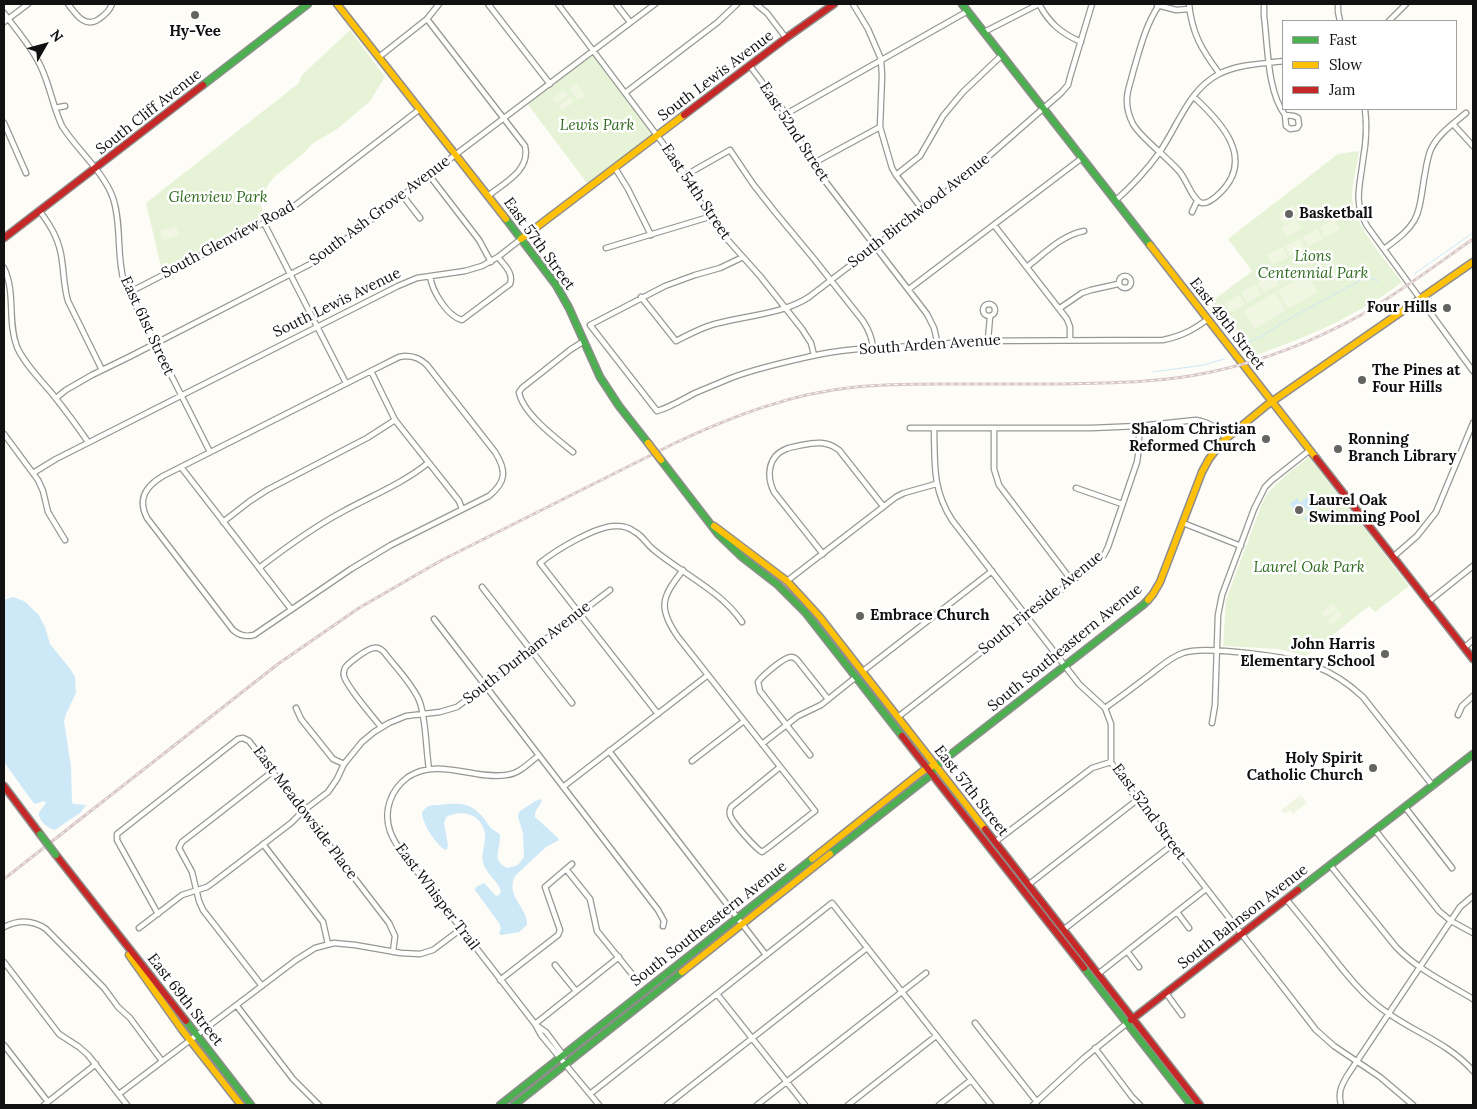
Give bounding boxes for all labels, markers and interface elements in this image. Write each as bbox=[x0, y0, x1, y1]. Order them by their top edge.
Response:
marker: Hy-Vee bbox=[189, 9, 201, 21]
north arrow bbox=[20, 20, 70, 70]
legend bbox=[1282, 20, 1457, 110]
place label: Hy-Vee bbox=[169, 23, 221, 41]
text: N bbox=[46, 26, 67, 46]
street label: South Lewis Avenue bbox=[655, 27, 777, 125]
text: Fast bbox=[1329, 30, 1357, 49]
text: Slow bbox=[1329, 55, 1362, 74]
street label: South Cliff Avenue bbox=[93, 65, 205, 159]
street label: East 52nd Street bbox=[755, 79, 833, 185]
text: Jam bbox=[1329, 80, 1356, 99]
park label: Lewis Park bbox=[560, 117, 634, 135]
street label: East 54th Street bbox=[657, 141, 735, 243]
street label: South Birchwood Avenue bbox=[845, 150, 993, 272]
street label: South Ash Grove Avenue bbox=[306, 152, 454, 270]
park label: Glenview Park bbox=[168, 189, 268, 207]
street label: East 57th Street bbox=[499, 194, 579, 294]
street label: South Glenview Road bbox=[158, 197, 298, 283]
place label: Basketball bbox=[1299, 205, 1373, 223]
marker: Basketball bbox=[1283, 208, 1295, 220]
park label: Lions Centennial Park bbox=[1258, 248, 1368, 283]
street label: South Lewis Avenue bbox=[270, 264, 404, 342]
street label: East 61st Street bbox=[116, 274, 178, 378]
street label: East 49th Street bbox=[1185, 274, 1269, 374]
place label: Four Hills bbox=[1367, 299, 1437, 317]
marker: Four Hills bbox=[1441, 302, 1453, 314]
street label: South Arden Avenue bbox=[859, 331, 1001, 359]
place label: The Pines at Four Hills bbox=[1372, 362, 1460, 397]
marker: The Pines at Four Hills bbox=[1356, 374, 1368, 386]
place label: Shalom Christian Reformed Church bbox=[1129, 421, 1256, 456]
place label: Ronning Branch Library bbox=[1348, 431, 1457, 466]
marker: Shalom Christian Reformed Church bbox=[1260, 433, 1272, 445]
marker: Ronning Branch Library bbox=[1332, 443, 1344, 455]
place label: Laurel Oak Swimming Pool bbox=[1309, 492, 1420, 527]
marker: Laurel Oak Swimming Pool bbox=[1293, 504, 1305, 516]
street label: South Fireside Avenue bbox=[975, 547, 1107, 659]
park label: Laurel Oak Park bbox=[1253, 559, 1365, 577]
street label: South Southeastern Avenue bbox=[984, 580, 1146, 716]
street label: South Durham Avenue bbox=[460, 598, 594, 708]
place label: Embrace Church bbox=[870, 607, 989, 625]
marker: Embrace Church bbox=[854, 610, 866, 622]
place label: John Harris Elementary School bbox=[1240, 636, 1375, 671]
marker: John Harris Elementary School bbox=[1379, 648, 1391, 660]
street label: East 57th Street bbox=[930, 742, 1012, 840]
street label: East Meadowside Place bbox=[249, 743, 361, 883]
place label: Holy Spirit Catholic Church bbox=[1247, 750, 1363, 785]
street label: East 52nd Street bbox=[1108, 760, 1190, 864]
marker: Holy Spirit Catholic Church bbox=[1367, 762, 1379, 774]
street label: East Whisper Trail bbox=[391, 840, 483, 954]
street label: South Southeastern Avenue bbox=[627, 857, 791, 991]
street label: South Bahnson Avenue bbox=[1174, 861, 1312, 973]
street label: East 69th Street bbox=[143, 950, 227, 1050]

